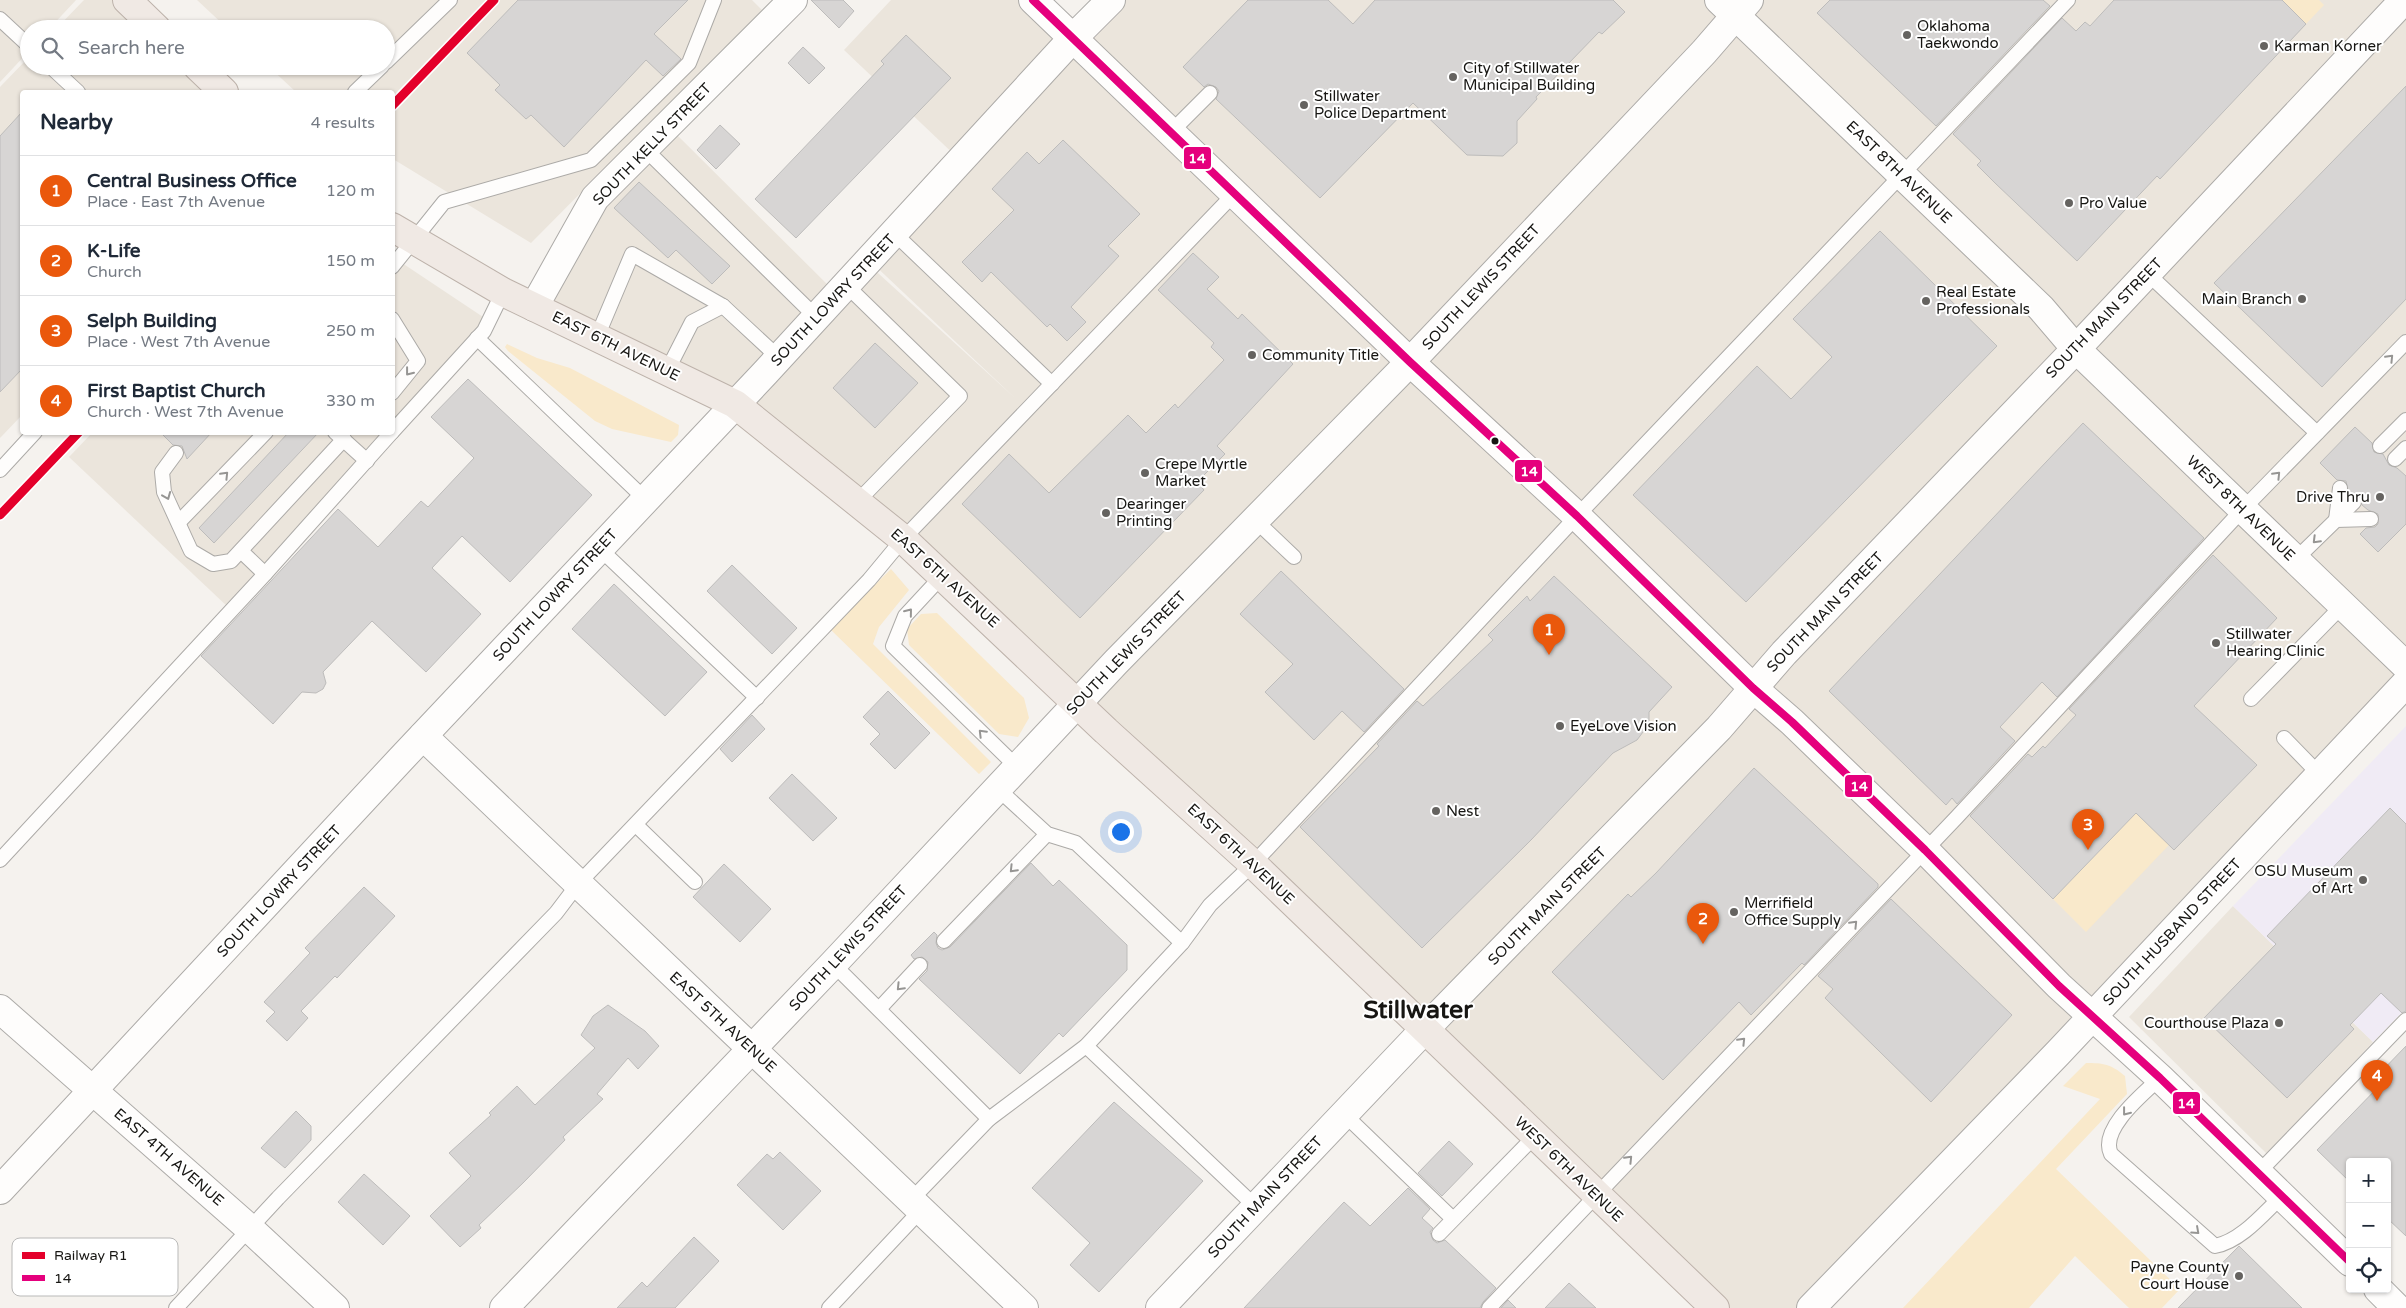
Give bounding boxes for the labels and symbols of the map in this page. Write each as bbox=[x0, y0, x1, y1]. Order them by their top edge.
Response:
place label: Oklahoma Taekwondo bbox=[1917, 17, 1999, 52]
marker: Oklahoma Taekwondo bbox=[1901, 29, 1913, 41]
place label: Karman Korner bbox=[2274, 37, 2382, 55]
marker: Karman Korner bbox=[2258, 40, 2270, 52]
place label: City of Stillwater Municipal Building bbox=[1463, 59, 1595, 94]
marker: City of Stillwater Municipal Building bbox=[1447, 71, 1459, 83]
street label: SOUTH KELLY STREET bbox=[589, 79, 715, 209]
place label: Stillwater Police Department bbox=[1314, 87, 1447, 122]
marker: Stillwater Police Department bbox=[1298, 99, 1310, 111]
street label: EAST 8TH AVENUE bbox=[1842, 117, 1956, 227]
line badge: 14 bbox=[1183, 146, 1212, 170]
text: 14 bbox=[1188, 150, 1206, 167]
place label: Pro Value bbox=[2079, 194, 2147, 212]
marker: Pro Value bbox=[2063, 197, 2075, 209]
street label: SOUTH LEWIS STREET bbox=[1418, 221, 1544, 353]
street label: SOUTH LOWRY STREET bbox=[767, 230, 899, 370]
street label: SOUTH MAIN STREET bbox=[2042, 254, 2166, 382]
place label: Real Estate Professionals bbox=[1936, 283, 2030, 318]
place label: Main Branch bbox=[2202, 290, 2292, 308]
marker: Main Branch bbox=[2296, 293, 2308, 305]
marker: Real Estate Professionals bbox=[1920, 295, 1932, 307]
street label: EAST 6TH AVENUE bbox=[549, 307, 683, 385]
place label: Community Title bbox=[1262, 346, 1379, 364]
marker: Community Title bbox=[1246, 349, 1258, 361]
one-way arrow bbox=[2384, 355, 2393, 364]
one-way arrow bbox=[407, 366, 415, 375]
unlabelled marker bbox=[1490, 436, 1500, 446]
street label: WEST 8TH AVENUE bbox=[2183, 452, 2299, 564]
place label: Crepe Myrtle Market bbox=[1155, 455, 1247, 490]
line badge: 14 bbox=[1514, 459, 1543, 483]
text: 14 bbox=[1520, 463, 1538, 480]
marker: Crepe Myrtle Market bbox=[1139, 467, 1151, 479]
one-way arrow bbox=[219, 471, 228, 480]
one-way arrow bbox=[2271, 471, 2280, 480]
place label: Drive Thru bbox=[2296, 488, 2370, 506]
one-way arrow bbox=[160, 491, 171, 500]
marker: Drive Thru bbox=[2374, 491, 2386, 503]
place label: Dearinger Printing bbox=[1116, 495, 1186, 530]
marker: Dearinger Printing bbox=[1100, 507, 1112, 519]
street label: SOUTH LOWRY STREET bbox=[489, 525, 621, 665]
street label: EAST 6TH AVENUE bbox=[887, 525, 1003, 631]
one-way arrow bbox=[2313, 534, 2322, 543]
street label: SOUTH MAIN STREET bbox=[1763, 548, 1887, 676]
street label: SOUTH LEWIS STREET bbox=[1062, 588, 1190, 718]
one-way arrow bbox=[903, 609, 912, 618]
pin: 1 bbox=[1533, 614, 1565, 655]
place label: Stillwater Hearing Clinic bbox=[2226, 625, 2325, 660]
marker: Stillwater Hearing Clinic bbox=[2210, 637, 2222, 649]
place label: EyeLove Vision bbox=[1570, 717, 1677, 735]
marker: EyeLove Vision bbox=[1554, 720, 1566, 732]
one-way arrow bbox=[979, 730, 988, 739]
line badge: 14 bbox=[1844, 774, 1873, 798]
text: 14 bbox=[1850, 778, 1868, 795]
street label: EAST 6TH AVENUE bbox=[1184, 800, 1298, 908]
place label: Nest bbox=[1446, 802, 1479, 820]
marker: Nest bbox=[1430, 805, 1442, 817]
pin: 3 bbox=[2072, 809, 2104, 850]
your location bbox=[1108, 819, 1134, 845]
street label: SOUTH LOWRY STREET bbox=[213, 821, 345, 961]
street label: SOUTH MAIN STREET bbox=[1484, 843, 1610, 969]
street label: SOUTH HUSBAND STREET bbox=[2099, 855, 2245, 1009]
place label: OSU Museum of Art bbox=[2254, 862, 2353, 897]
one-way arrow bbox=[1010, 864, 1019, 873]
marker: OSU Museum of Art bbox=[2357, 874, 2369, 886]
street label: SOUTH LEWIS STREET bbox=[785, 882, 911, 1014]
place label: Merrifield Office Supply bbox=[1744, 894, 1841, 929]
pin: 2 bbox=[1687, 903, 1719, 944]
marker: Merrifield Office Supply bbox=[1728, 906, 1740, 918]
one-way arrow bbox=[1848, 921, 1857, 930]
street label: EAST 5TH AVENUE bbox=[666, 968, 780, 1076]
one-way arrow bbox=[897, 981, 906, 990]
district label: Stillwater bbox=[1363, 995, 1473, 1025]
place label: Courthouse Plaza bbox=[2144, 1014, 2269, 1032]
marker: Courthouse Plaza bbox=[2273, 1017, 2285, 1029]
one-way arrow bbox=[1736, 1038, 1745, 1047]
pin: 4 bbox=[2361, 1060, 2393, 1101]
line badge: 14 bbox=[2172, 1091, 2201, 1115]
text: 14 bbox=[2177, 1095, 2195, 1112]
street label: EAST 4TH AVENUE bbox=[110, 1104, 228, 1210]
one-way arrow bbox=[2123, 1106, 2131, 1115]
street label: WEST 6TH AVENUE bbox=[1511, 1113, 1627, 1225]
street label: SOUTH MAIN STREET bbox=[1204, 1132, 1326, 1262]
one-way arrow bbox=[1624, 1155, 1633, 1164]
one-way arrow bbox=[2191, 1225, 2200, 1234]
legend bbox=[12, 1238, 178, 1296]
text: Railway R1 bbox=[54, 1247, 127, 1264]
place label: Payne County Court House bbox=[2130, 1258, 2229, 1293]
text: 14 bbox=[54, 1270, 72, 1287]
marker: Payne County Court House bbox=[2233, 1270, 2245, 1282]

